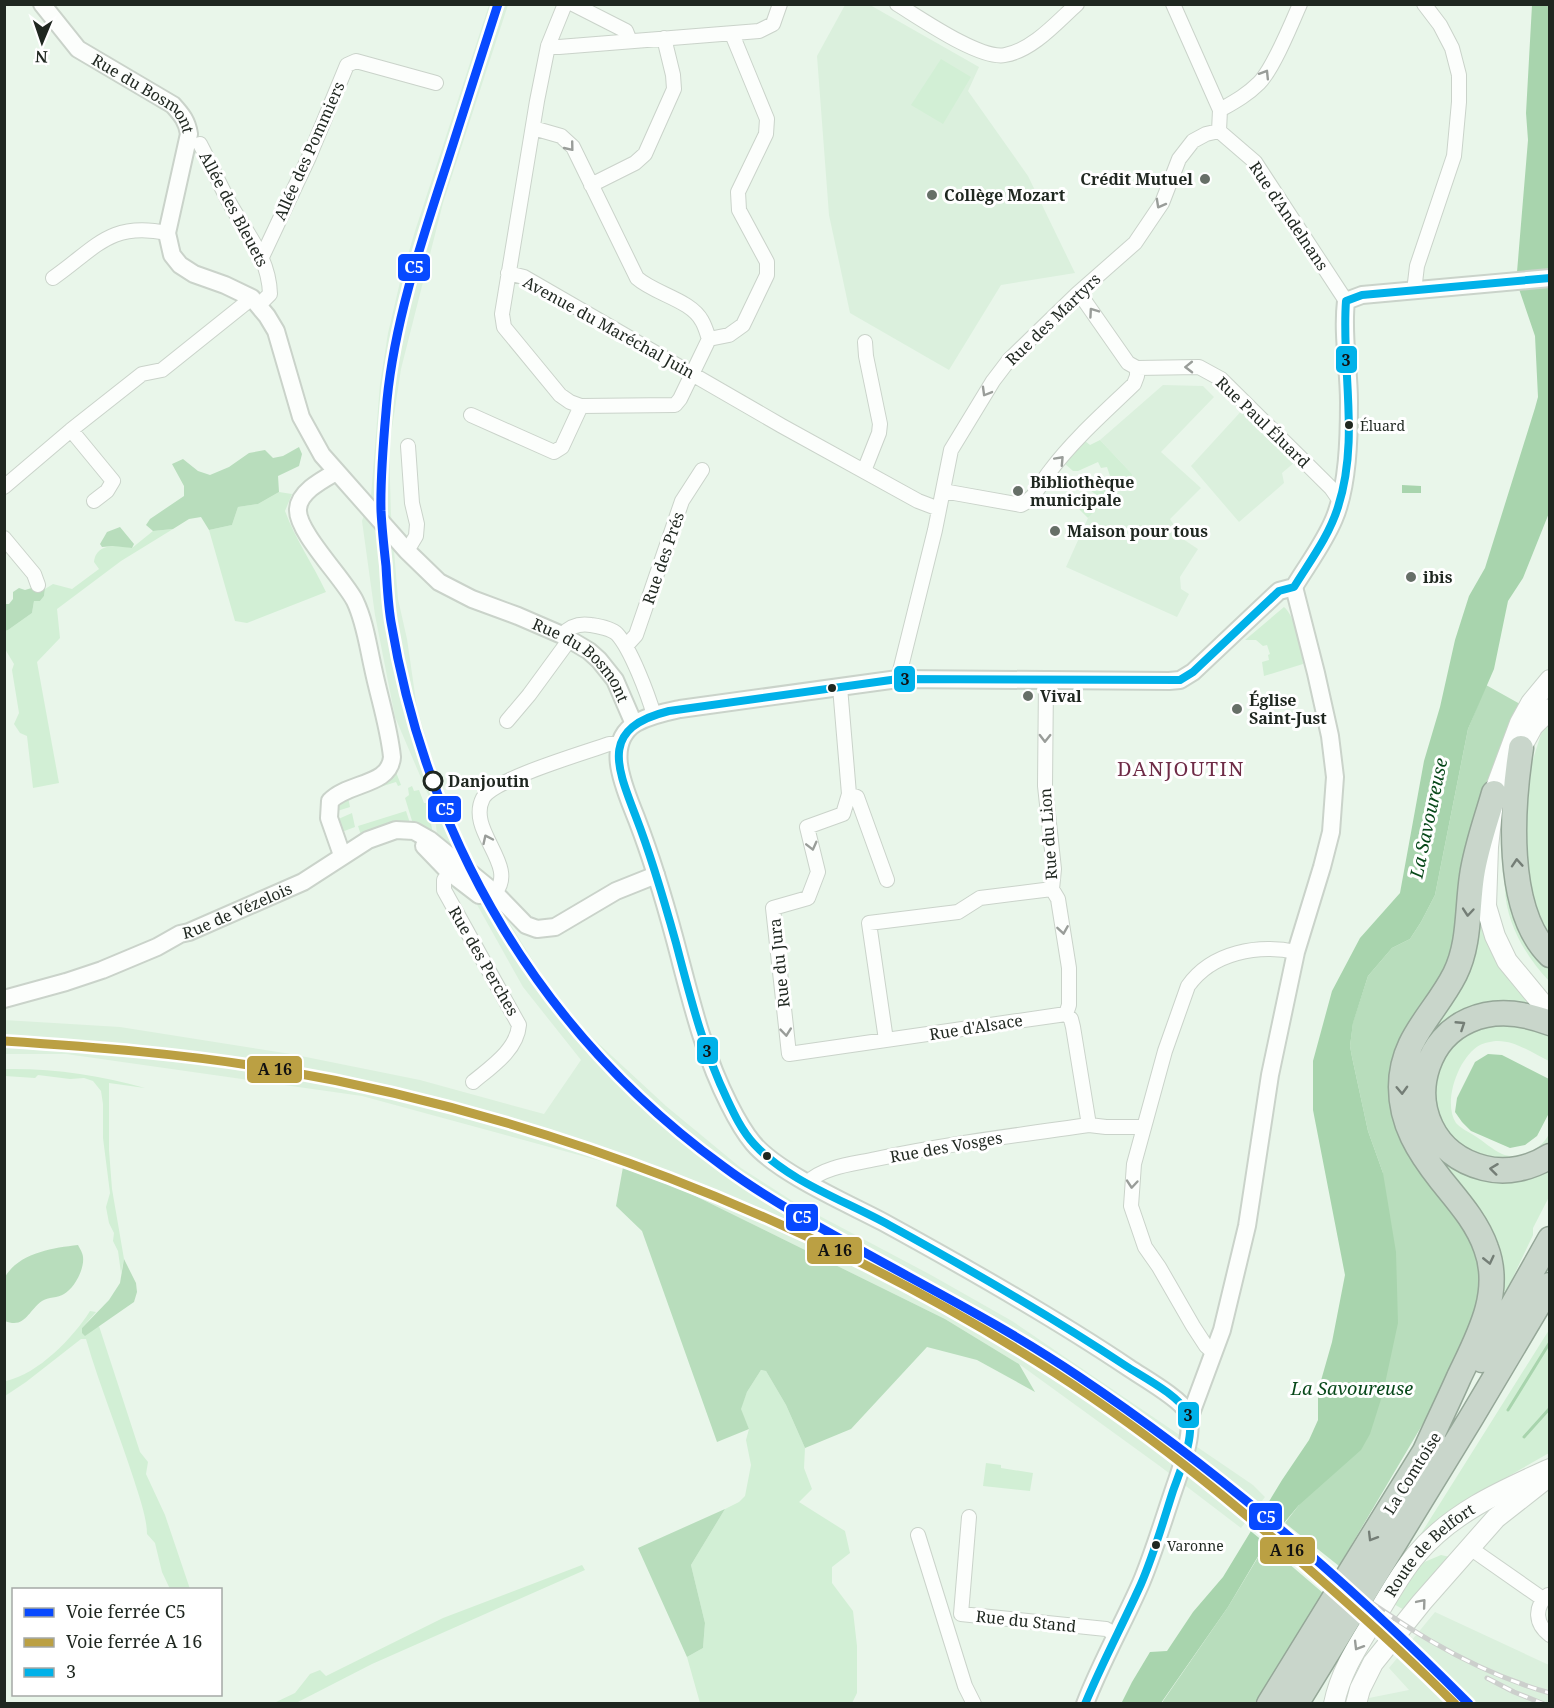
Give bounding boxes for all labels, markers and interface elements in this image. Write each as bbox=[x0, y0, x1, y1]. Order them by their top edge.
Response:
north arrow bbox=[12, 12, 72, 72]
text: N bbox=[34, 46, 48, 68]
street label: Rue du Bosmont bbox=[88, 49, 200, 135]
one-way arrow bbox=[1257, 70, 1269, 80]
street label: Allée des Pommiers bbox=[268, 78, 350, 224]
one-way arrow bbox=[563, 140, 574, 151]
street label: Allée des Bleuets bbox=[194, 147, 274, 271]
street label: Rue d'Andelnans bbox=[1244, 157, 1334, 275]
place label: Crédit Mutuel bbox=[1080, 168, 1193, 190]
marker: Crédit Mutuel bbox=[1198, 172, 1212, 186]
place label: Collège Mozart bbox=[944, 184, 1066, 206]
marker: Collège Mozart bbox=[925, 188, 939, 202]
one-way arrow bbox=[1156, 198, 1167, 208]
line badge: C5 bbox=[397, 253, 431, 282]
text: C5 bbox=[404, 256, 424, 278]
street label: Rue des Martyrs bbox=[1001, 268, 1105, 370]
street label: Avenue du Maréchal Juin bbox=[519, 271, 699, 383]
one-way arrow bbox=[1089, 308, 1100, 319]
line badge: 3 bbox=[1335, 345, 1358, 374]
text: 3 bbox=[1341, 349, 1351, 371]
one-way arrow bbox=[1185, 361, 1194, 373]
street label: Rue Paul Éluard bbox=[1211, 371, 1315, 473]
one-way arrow bbox=[982, 386, 993, 397]
place label: Éluard bbox=[1360, 416, 1405, 435]
marker: Éluard bbox=[1343, 419, 1355, 431]
one-way arrow bbox=[1053, 456, 1064, 467]
place label: Bibliothèque municipale bbox=[1030, 471, 1134, 511]
marker: Bibliothèque municipale bbox=[1011, 484, 1025, 498]
street label: Rue des Prés bbox=[637, 509, 689, 607]
place label: Maison pour tous bbox=[1067, 520, 1208, 542]
marker: Maison pour tous bbox=[1048, 524, 1062, 538]
place label: ibis bbox=[1423, 566, 1453, 588]
marker: ibis bbox=[1404, 570, 1418, 584]
street label: Rue du Bosmont bbox=[529, 613, 634, 706]
line badge: 3 bbox=[893, 665, 916, 693]
text: 3 bbox=[900, 668, 910, 690]
unlabelled marker bbox=[826, 682, 838, 694]
place label: Vival bbox=[1040, 685, 1082, 707]
marker: Vival bbox=[1021, 689, 1035, 703]
place label: Église Saint-Just bbox=[1249, 689, 1327, 729]
marker: Église Saint-Just bbox=[1230, 702, 1244, 716]
one-way arrow bbox=[1039, 734, 1051, 743]
district label: DANJOUTIN bbox=[1117, 755, 1245, 782]
water label: La Savoureuse bbox=[1403, 756, 1452, 881]
place label: Danjoutin bbox=[448, 770, 530, 792]
marker: Danjoutin bbox=[423, 771, 443, 791]
street label: Rue du Lion bbox=[1034, 787, 1062, 881]
line badge: C5 bbox=[427, 795, 462, 823]
text: C5 bbox=[435, 798, 455, 820]
one-way arrow bbox=[483, 835, 495, 846]
one-way arrow bbox=[804, 841, 817, 851]
one-way arrow bbox=[1510, 858, 1523, 867]
street label: Rue de Vézelois bbox=[180, 877, 295, 944]
street label: Rue des Perches bbox=[444, 902, 524, 1020]
one-way arrow bbox=[1462, 907, 1475, 916]
street label: Rue du Jura bbox=[763, 917, 795, 1009]
one-way arrow bbox=[1057, 926, 1069, 935]
street label: Rue d'Alsace bbox=[928, 1009, 1024, 1045]
one-way arrow bbox=[1454, 1022, 1465, 1033]
one-way arrow bbox=[779, 1027, 792, 1036]
line badge: 3 bbox=[696, 1036, 719, 1065]
text: 3 bbox=[702, 1040, 712, 1062]
line badge: A 16 bbox=[246, 1055, 303, 1084]
text: A 16 bbox=[258, 1058, 292, 1080]
one-way arrow bbox=[1395, 1086, 1408, 1095]
street label: Rue des Vosges bbox=[888, 1126, 1004, 1168]
unlabelled marker bbox=[761, 1150, 773, 1162]
one-way arrow bbox=[1490, 1163, 1499, 1176]
one-way arrow bbox=[1126, 1179, 1139, 1188]
line badge: C5 bbox=[785, 1203, 819, 1232]
text: C5 bbox=[792, 1206, 812, 1228]
line badge: A 16 bbox=[806, 1236, 863, 1265]
text: A 16 bbox=[818, 1239, 852, 1261]
one-way arrow bbox=[1482, 1255, 1495, 1265]
water label: La Savoureuse bbox=[1290, 1376, 1413, 1400]
line badge: 3 bbox=[1177, 1401, 1200, 1429]
text: 3 bbox=[1183, 1404, 1193, 1426]
street label: La Comtoise bbox=[1378, 1428, 1446, 1518]
street label: Route de Belfort bbox=[1379, 1498, 1479, 1601]
line badge: C5 bbox=[1248, 1502, 1283, 1531]
text: C5 bbox=[1256, 1506, 1276, 1528]
one-way arrow bbox=[1368, 1531, 1380, 1541]
place label: Varonne bbox=[1167, 1536, 1224, 1555]
line badge: A 16 bbox=[1259, 1536, 1316, 1565]
marker: Varonne bbox=[1150, 1539, 1162, 1551]
text: A 16 bbox=[1270, 1539, 1304, 1561]
legend bbox=[12, 1588, 222, 1696]
text: Voie ferrée C5 bbox=[66, 1599, 186, 1623]
one-way arrow bbox=[1415, 1599, 1426, 1610]
street label: Rue du Stand bbox=[975, 1605, 1078, 1637]
text: Voie ferrée A 16 bbox=[66, 1629, 202, 1653]
one-way arrow bbox=[1353, 1640, 1365, 1650]
text: 3 bbox=[66, 1659, 76, 1683]

